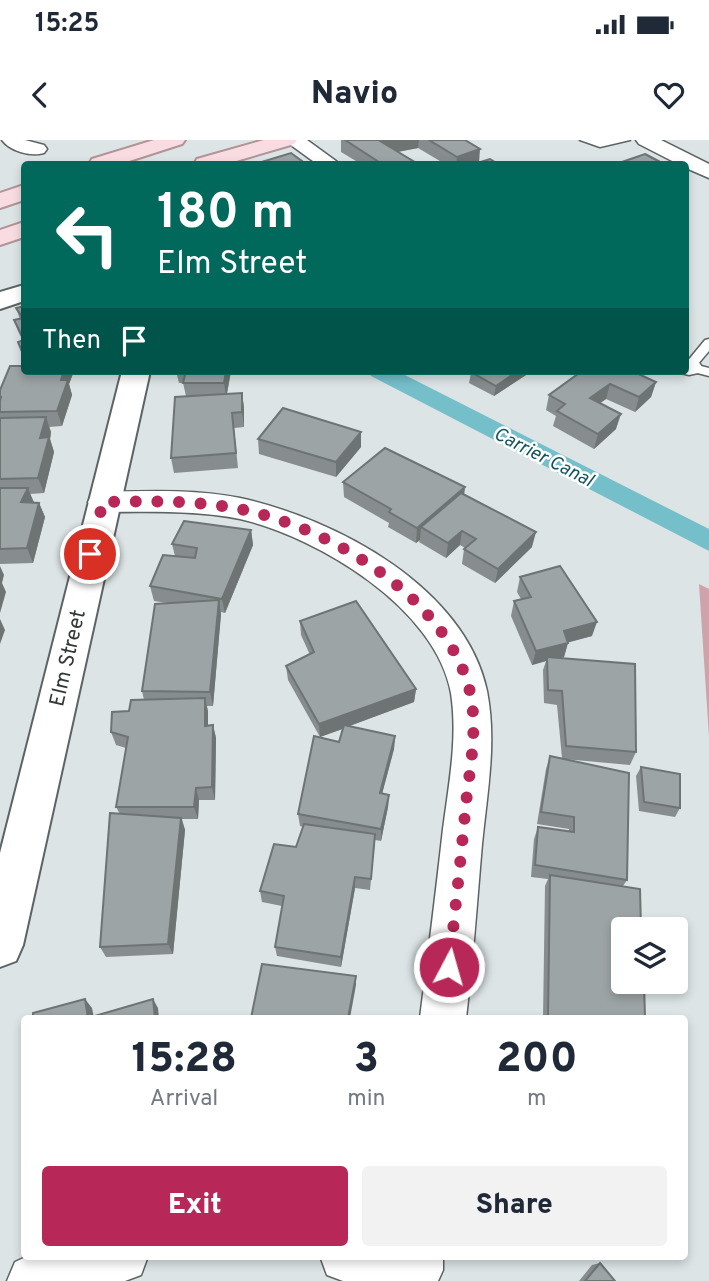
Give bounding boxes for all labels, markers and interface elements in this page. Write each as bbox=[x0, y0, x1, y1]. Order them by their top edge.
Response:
text: 15:25 bbox=[35, 8, 99, 41]
text: Navio bbox=[311, 75, 398, 115]
icon: back bbox=[21, 76, 59, 114]
icon: heart bbox=[650, 76, 688, 114]
text: 180 m bbox=[157, 184, 294, 246]
icon: left bbox=[42, 189, 133, 280]
text: Elm Street bbox=[157, 245, 307, 285]
icon: arrive bbox=[115, 322, 153, 360]
text: Then bbox=[42, 325, 101, 358]
water label: Carrier Canal bbox=[489, 422, 598, 494]
pin bbox=[60, 524, 120, 584]
icon: arrive bbox=[71, 535, 109, 573]
street label: Elm Street bbox=[44, 607, 93, 709]
map controls bbox=[611, 917, 688, 994]
button: layers bbox=[611, 917, 688, 994]
position arrow bbox=[412, 930, 486, 1004]
text: 15:28 bbox=[131, 1034, 237, 1087]
text: 3 bbox=[354, 1034, 379, 1087]
text: 200 bbox=[496, 1034, 578, 1087]
text: Arrival bbox=[150, 1085, 218, 1114]
text: min bbox=[347, 1085, 386, 1114]
text: m bbox=[527, 1085, 546, 1114]
button: Exit bbox=[42, 1166, 348, 1246]
button: Share bbox=[362, 1166, 667, 1246]

